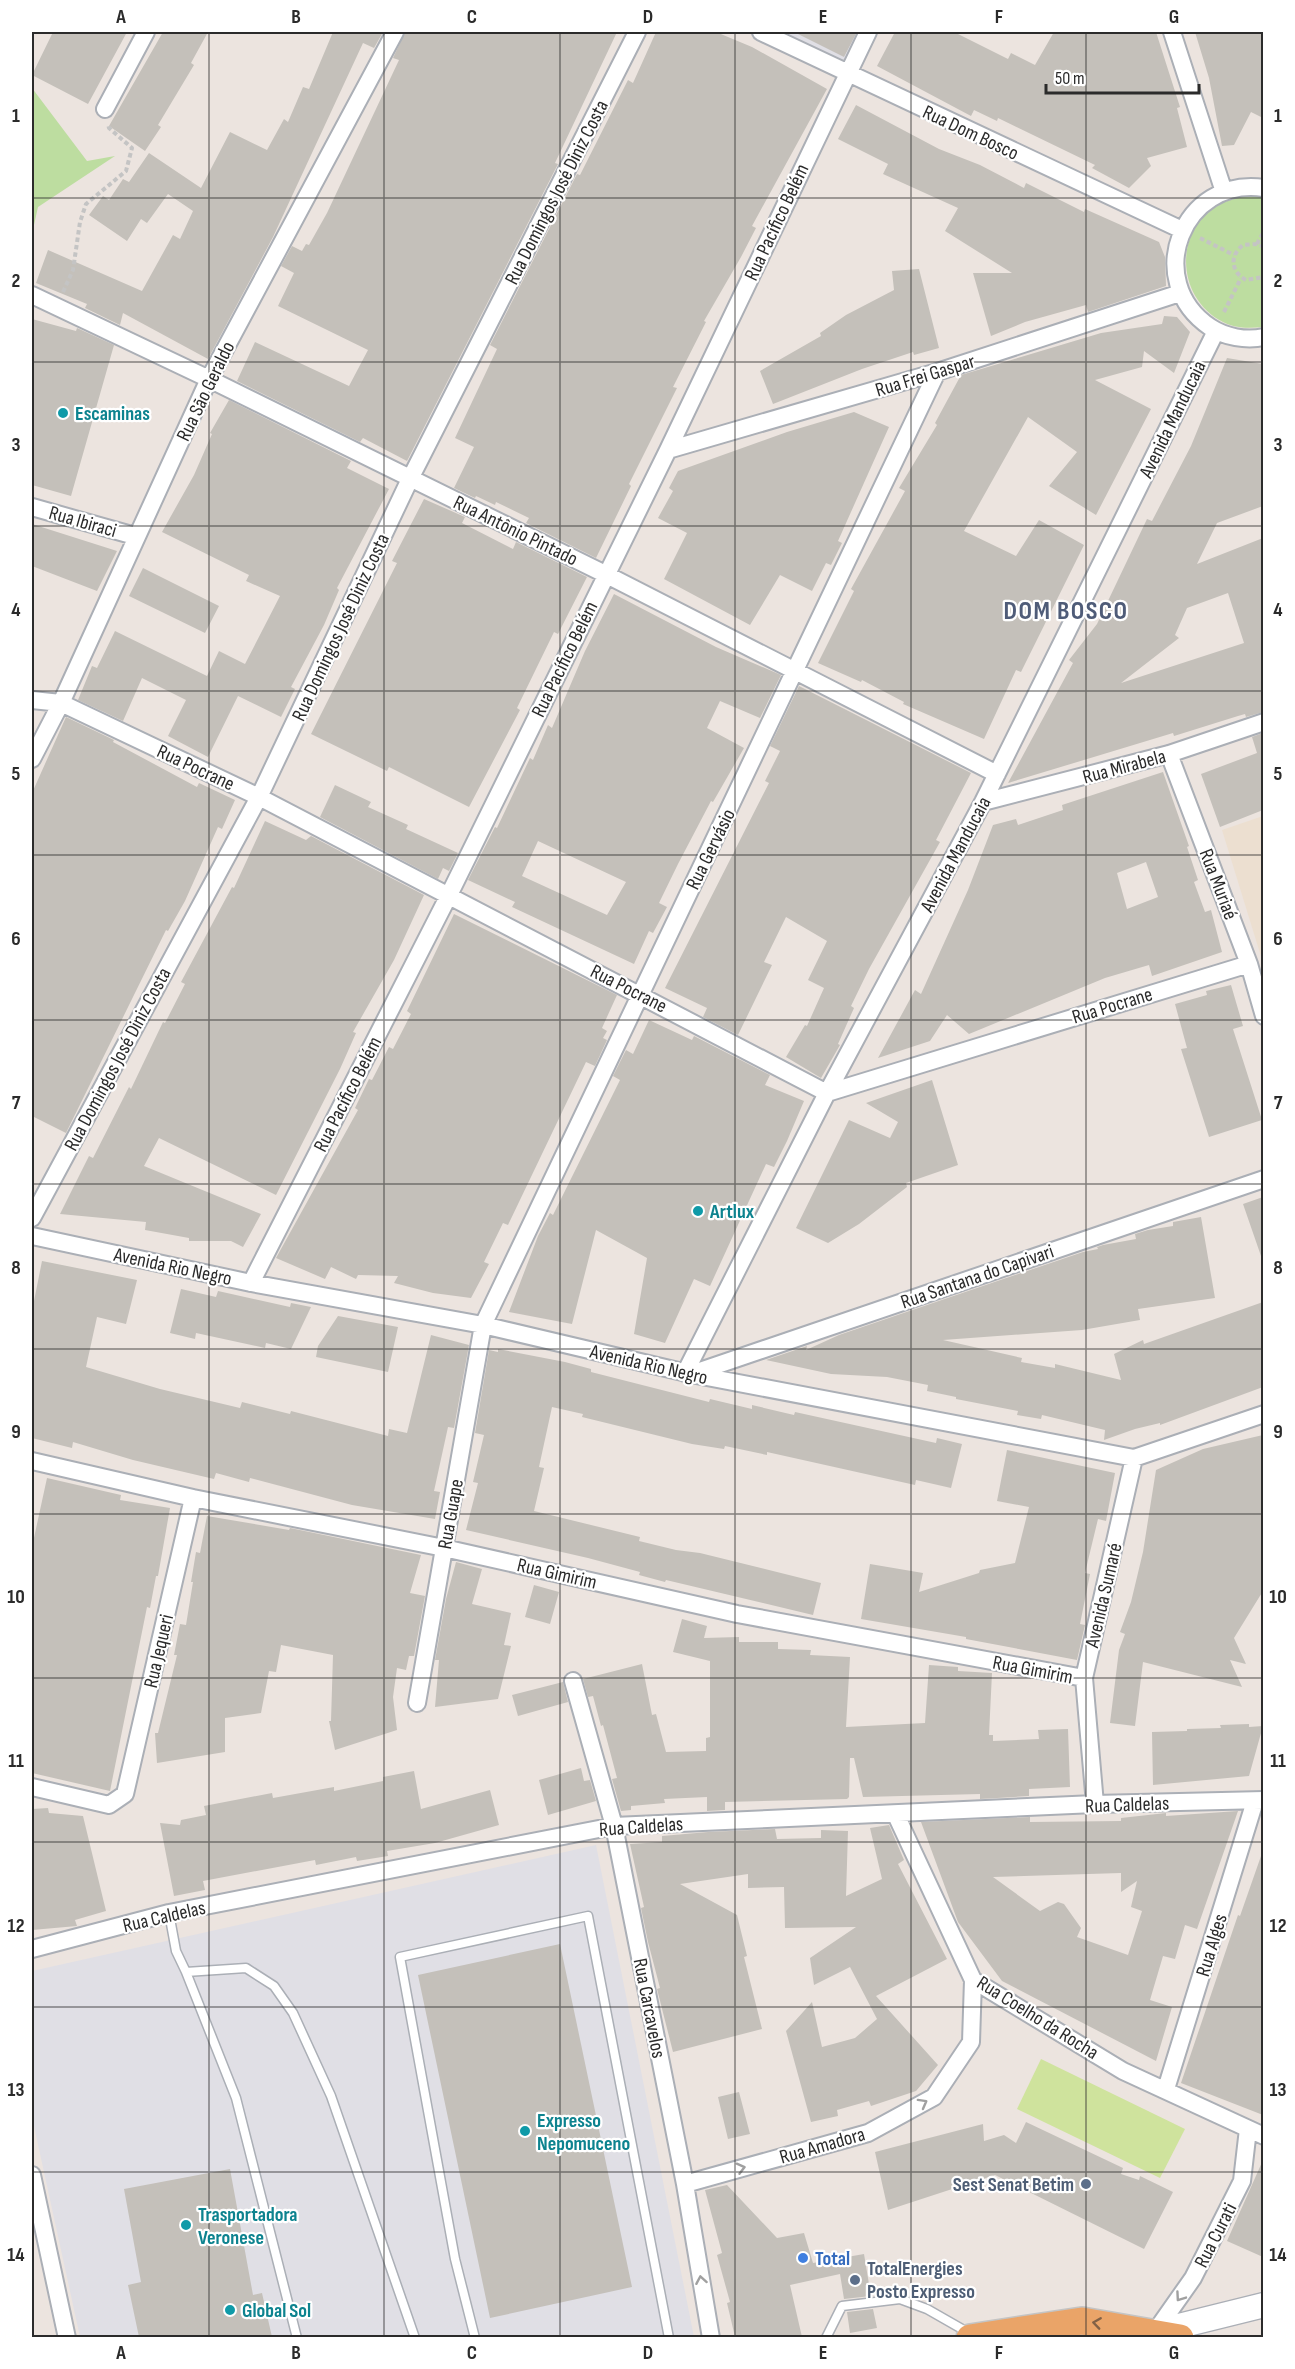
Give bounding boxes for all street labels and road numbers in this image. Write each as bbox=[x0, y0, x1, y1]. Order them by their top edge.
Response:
street label: Rua Domingos José Diniz Costa bbox=[500, 96, 614, 289]
street label: Rua Dom Bosco bbox=[919, 100, 1022, 166]
street label: Rua Pacífico Belém bbox=[739, 160, 814, 284]
street label: Rua São Geraldo bbox=[171, 338, 240, 445]
street label: Rua Frei Gaspar bbox=[873, 349, 978, 402]
street label: Avenida Manducaia bbox=[1134, 357, 1212, 483]
street label: Rua Antônio Pintado bbox=[449, 490, 582, 571]
street label: Rua Ibiraci bbox=[46, 501, 119, 543]
street label: Rua Domingos José Diniz Costa bbox=[287, 530, 395, 725]
street label: Rua Pacífico Belém bbox=[527, 598, 603, 721]
street label: Rua Pocrane bbox=[153, 740, 238, 796]
street label: Rua Mirabela bbox=[1080, 744, 1168, 790]
street label: Avenida Manducaia bbox=[915, 793, 996, 917]
street label: Rua Gervásio bbox=[681, 805, 741, 894]
street label: Rua Muriaé bbox=[1194, 846, 1243, 923]
street label: Rua Pocrane bbox=[586, 959, 671, 1018]
street label: Rua Domingos José Diniz Costa bbox=[59, 964, 176, 1155]
street label: Rua Pocrane bbox=[1069, 982, 1155, 1030]
street label: Rua Pacífico Belém bbox=[309, 1033, 387, 1156]
street label: Rua Santana do Capivari bbox=[898, 1240, 1057, 1314]
street label: Avenida Rio Negro bbox=[111, 1243, 234, 1291]
street label: Avenida Rio Negro bbox=[587, 1340, 710, 1390]
street label: Rua Guape bbox=[433, 1477, 469, 1551]
street label: Avenida Sumaré bbox=[1080, 1541, 1128, 1651]
street label: Rua Gimirim bbox=[515, 1553, 599, 1595]
street label: Rua Jequeri bbox=[139, 1612, 179, 1690]
street label: Rua Gimirim bbox=[991, 1650, 1075, 1689]
street label: Rua Caldelas bbox=[1085, 1792, 1170, 1818]
street label: Rua Caldelas bbox=[598, 1812, 684, 1842]
street label: Rua Caldelas bbox=[120, 1896, 208, 1938]
street label: Rua Alges bbox=[1191, 1911, 1233, 1979]
street label: Rua Carcavelos bbox=[628, 1956, 670, 2060]
street label: Rua Coelho da Rocha bbox=[972, 1971, 1103, 2065]
street label: Rua Amadora bbox=[777, 2122, 868, 2170]
street label: Rua Curati bbox=[1189, 2199, 1242, 2272]

